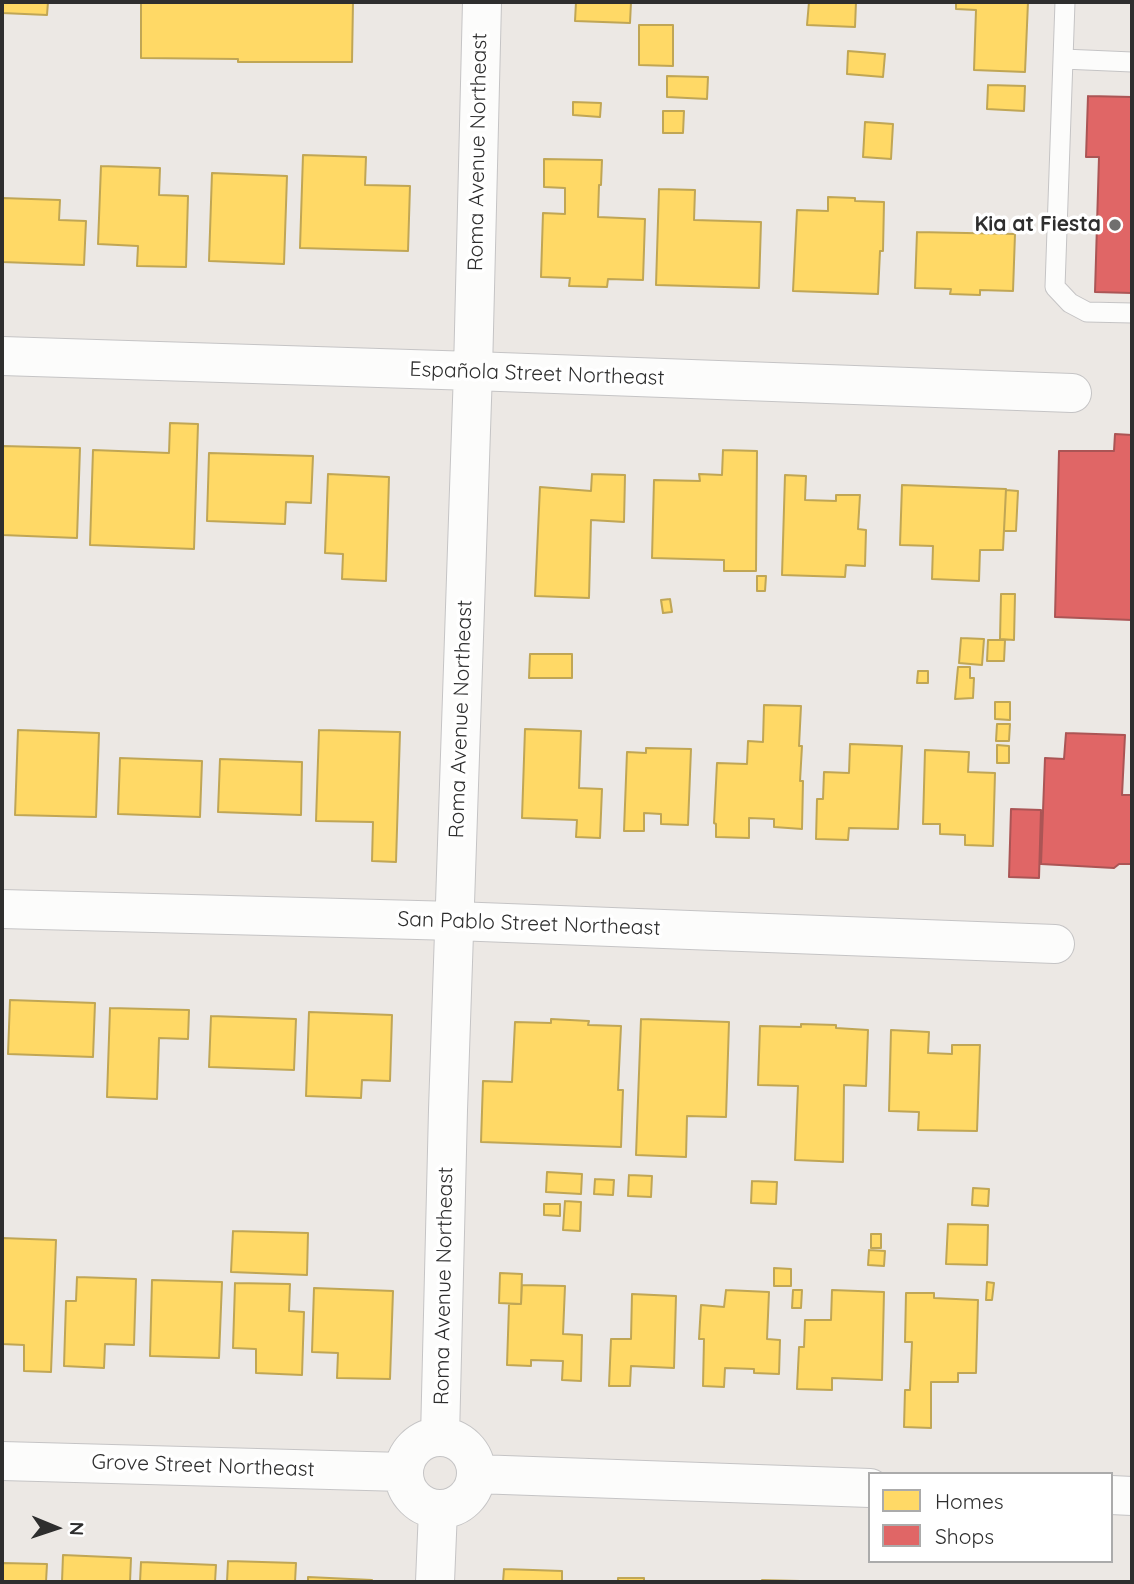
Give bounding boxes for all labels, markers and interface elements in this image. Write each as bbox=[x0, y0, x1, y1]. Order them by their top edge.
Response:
street label: Roma Avenue Northeast bbox=[463, 33, 493, 271]
place label: Kia at Fiesta bbox=[975, 212, 1101, 238]
marker: Kia at Fiesta bbox=[1107, 217, 1123, 233]
street label: Española Street Northeast bbox=[409, 357, 665, 391]
street label: Roma Avenue Northeast bbox=[444, 599, 478, 839]
street label: San Pablo Street Northeast bbox=[397, 907, 661, 941]
street label: Roma Avenue Northeast bbox=[429, 1167, 459, 1405]
street label: Grove Street Northeast bbox=[91, 1450, 315, 1482]
legend bbox=[868, 1472, 1113, 1563]
text: Homes bbox=[935, 1488, 1004, 1514]
north arrow bbox=[21, 1493, 91, 1563]
text: N bbox=[65, 1521, 89, 1536]
text: Shops bbox=[935, 1523, 994, 1549]

